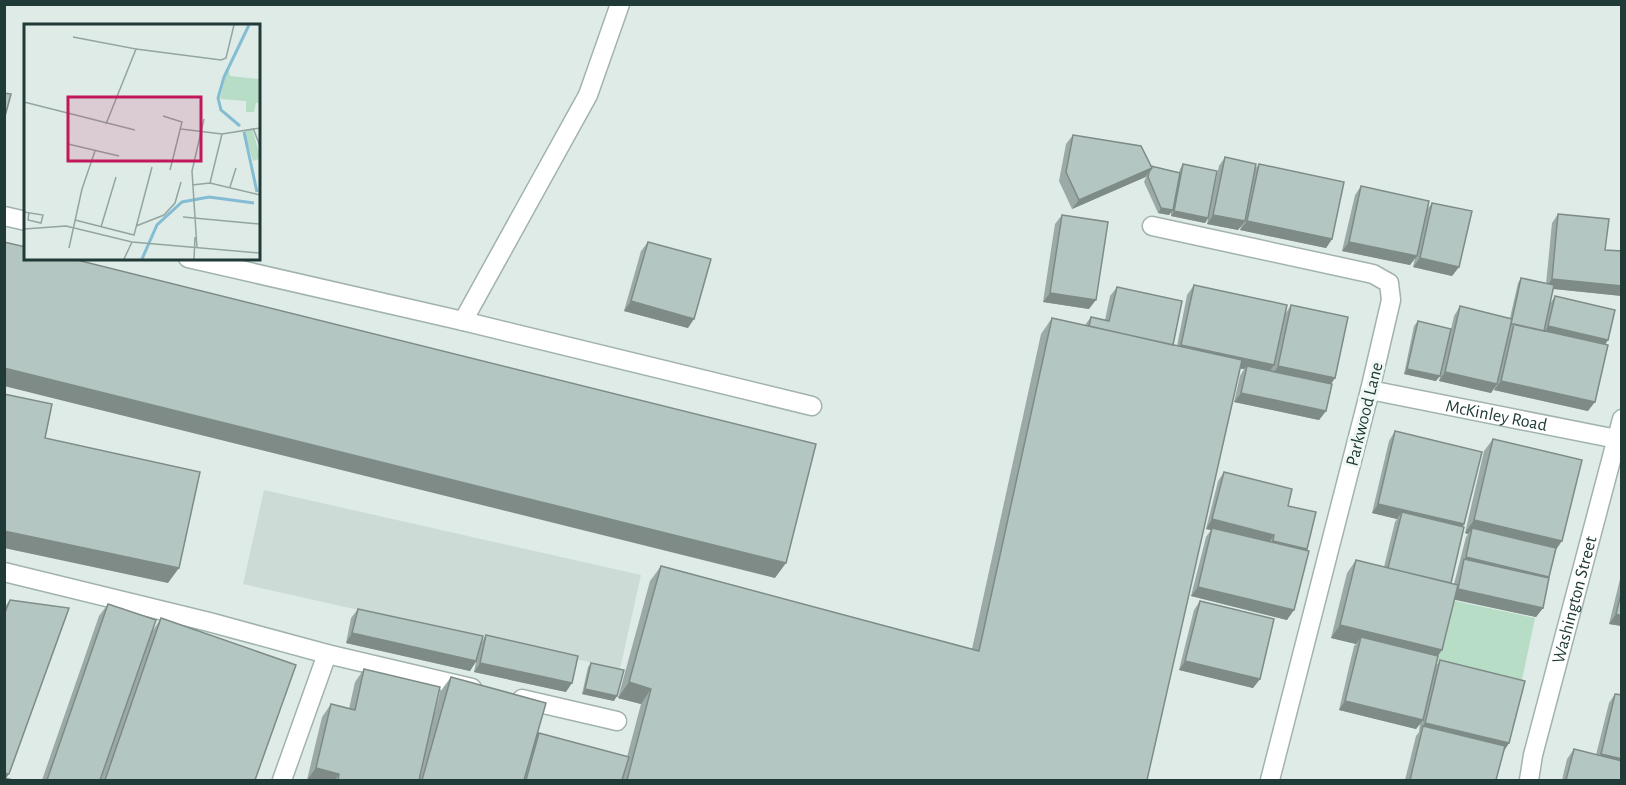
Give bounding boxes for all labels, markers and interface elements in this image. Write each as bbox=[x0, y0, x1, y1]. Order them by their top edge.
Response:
inset map bbox=[24, 24, 260, 260]
street label: Parkwood Lane bbox=[1343, 361, 1387, 468]
street label: McKinley Road bbox=[1444, 397, 1549, 435]
street label: Washington Street bbox=[1550, 534, 1601, 665]

